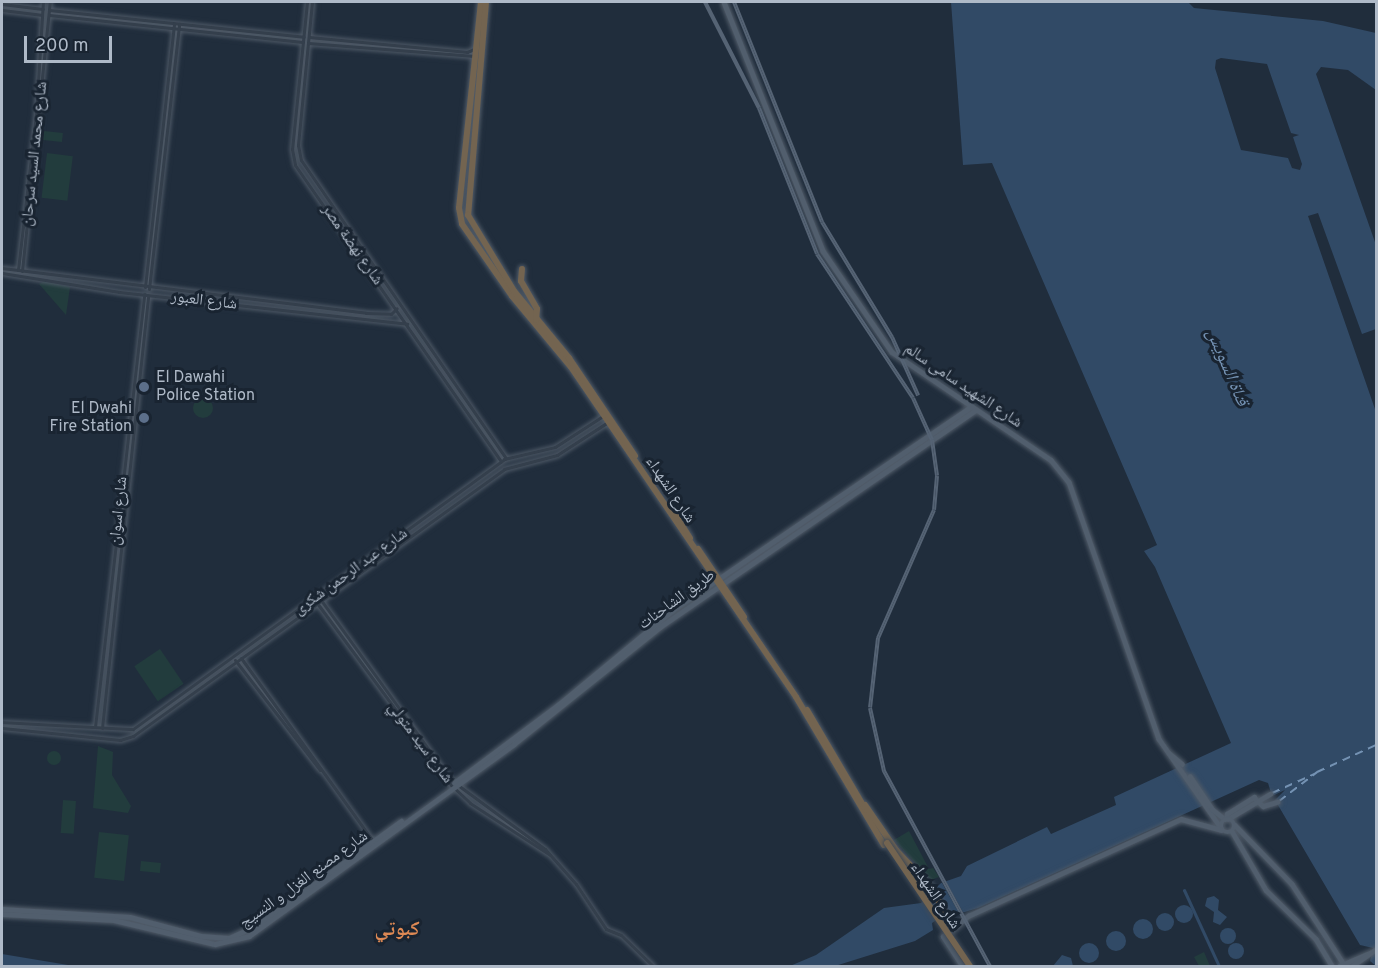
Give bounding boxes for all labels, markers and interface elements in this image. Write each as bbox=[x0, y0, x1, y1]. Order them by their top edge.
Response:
scale bar bbox=[27, 24, 116, 62]
text: 200 m bbox=[35, 35, 88, 58]
street label: شارع محمد السيد سرحان bbox=[18, 81, 52, 227]
street label: شارع نهضة مصر bbox=[317, 201, 387, 289]
street label: شارع العبور bbox=[170, 287, 238, 315]
water label: قناة السويس bbox=[1200, 326, 1252, 410]
street label: شارع الشهيد سامى سالم bbox=[900, 339, 1026, 433]
place label: El Dawahi Police Station bbox=[156, 368, 255, 406]
marker: El Dawahi Police Station bbox=[137, 380, 151, 394]
place label: El Dwahi Fire Station bbox=[50, 399, 132, 437]
marker: El Dwahi Fire Station bbox=[137, 411, 151, 425]
street label: شارع الشهداء bbox=[641, 453, 699, 527]
street label: شارع اسوان bbox=[106, 476, 132, 546]
street label: شارع عبد الرحمن شكرى bbox=[290, 524, 412, 620]
street label: طريق الشاحنات bbox=[635, 566, 719, 634]
street label: شارع سيد متولي bbox=[383, 699, 457, 787]
street label: شارع مصنع الغزل و النسيج bbox=[236, 827, 372, 933]
street label: شارع الشهداء bbox=[906, 859, 964, 933]
district label: كبوتي bbox=[374, 918, 420, 942]

